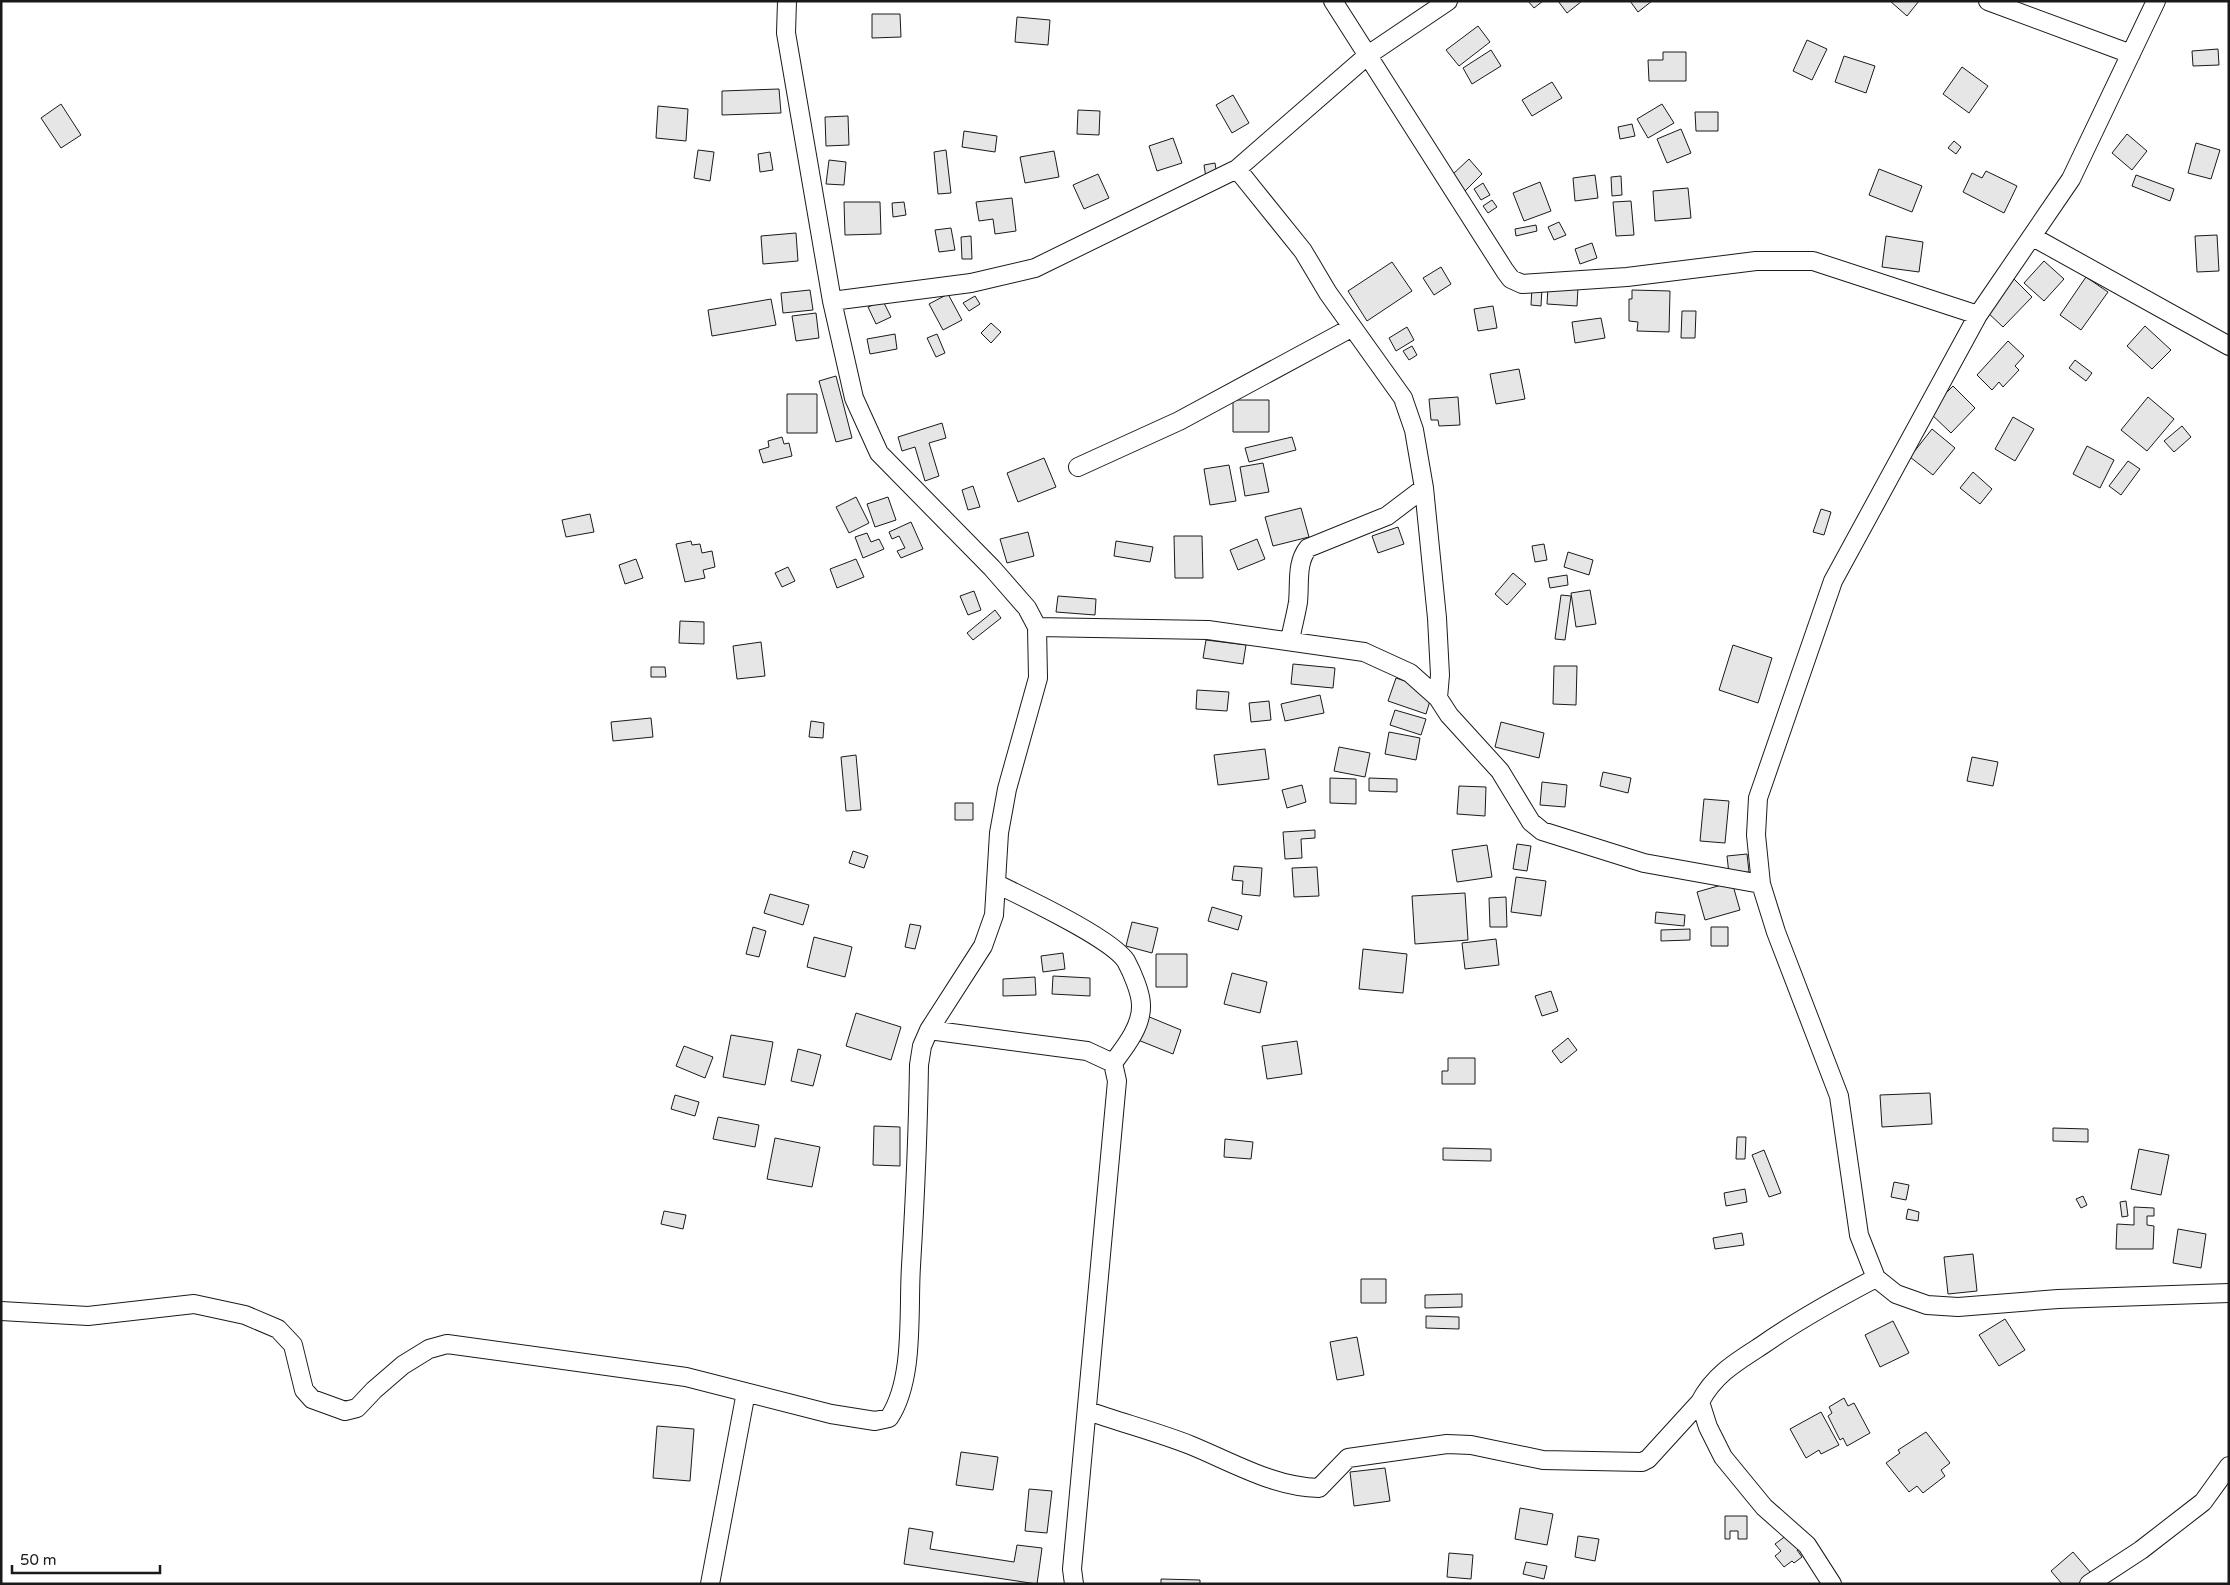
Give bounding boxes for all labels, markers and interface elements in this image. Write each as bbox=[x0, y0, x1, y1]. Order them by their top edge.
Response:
scale bar bbox=[12, 1542, 160, 1574]
text: 50 m bbox=[20, 1551, 57, 1569]

